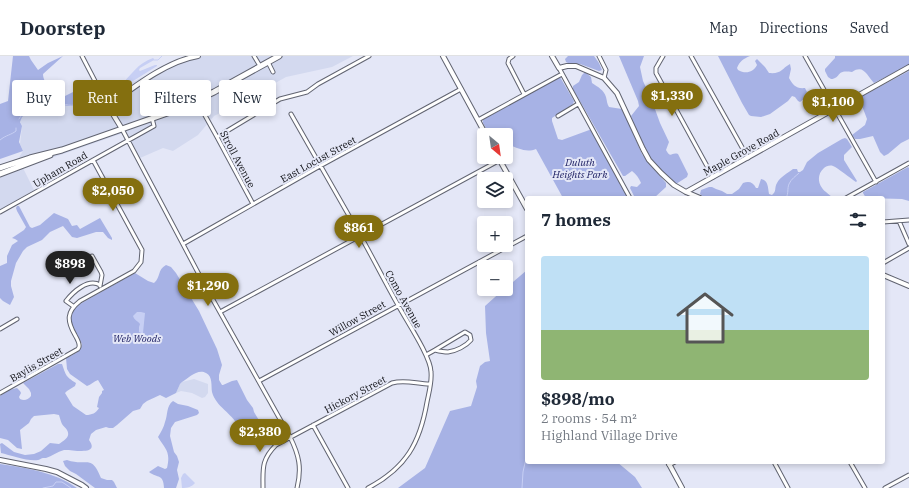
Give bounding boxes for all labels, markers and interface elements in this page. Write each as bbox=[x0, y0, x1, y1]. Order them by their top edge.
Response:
text: Doorstep bbox=[20, 16, 105, 40]
text: Map bbox=[709, 19, 738, 37]
text: Directions bbox=[760, 19, 828, 37]
text: Saved bbox=[850, 19, 889, 37]
chip: Buy bbox=[12, 80, 65, 116]
chip: Rent bbox=[73, 80, 132, 116]
chip: Filters bbox=[140, 80, 211, 116]
chip: New bbox=[219, 80, 276, 116]
pin: $1,330 bbox=[639, 83, 705, 117]
text: $1,330 bbox=[651, 87, 693, 104]
pin: $1,100 bbox=[800, 89, 866, 123]
text: $1,100 bbox=[812, 93, 854, 110]
street label: Maple Grove Road bbox=[701, 126, 782, 179]
street label: Stroll Avenue bbox=[217, 128, 258, 190]
north arrow bbox=[477, 128, 513, 164]
map controls bbox=[477, 128, 513, 296]
street label: East Locust Street bbox=[278, 133, 359, 186]
street label: Upham Road bbox=[31, 149, 90, 190]
park label: Duluth Heights Park bbox=[551, 156, 608, 181]
button: layers bbox=[477, 172, 513, 208]
pin: $2,050 bbox=[80, 178, 146, 212]
text: $2,050 bbox=[92, 182, 134, 199]
text: 7 homes bbox=[541, 209, 611, 231]
icon: filters bbox=[847, 209, 869, 231]
pin: $861 bbox=[335, 215, 383, 249]
button: + bbox=[477, 216, 513, 252]
text: $861 bbox=[343, 219, 375, 236]
pin: $898 bbox=[46, 251, 94, 285]
text: $898 bbox=[54, 255, 86, 272]
button: − bbox=[477, 260, 513, 296]
street label: Como Avenue bbox=[382, 268, 425, 331]
pin: $1,290 bbox=[175, 273, 241, 307]
text: $1,290 bbox=[187, 277, 229, 294]
icon: home bbox=[669, 282, 741, 354]
street label: Willow Street bbox=[327, 297, 388, 339]
park label: Web Woods bbox=[113, 332, 161, 345]
street label: Baylis Street bbox=[8, 344, 65, 385]
street label: Hickory Street bbox=[322, 373, 389, 416]
text: $898/mo bbox=[541, 388, 615, 410]
text: 2 rooms · 54 m² bbox=[541, 410, 637, 427]
pin: $2,380 bbox=[227, 419, 293, 453]
text: $2,380 bbox=[239, 423, 281, 440]
text: Highland Village Drive bbox=[541, 427, 678, 444]

